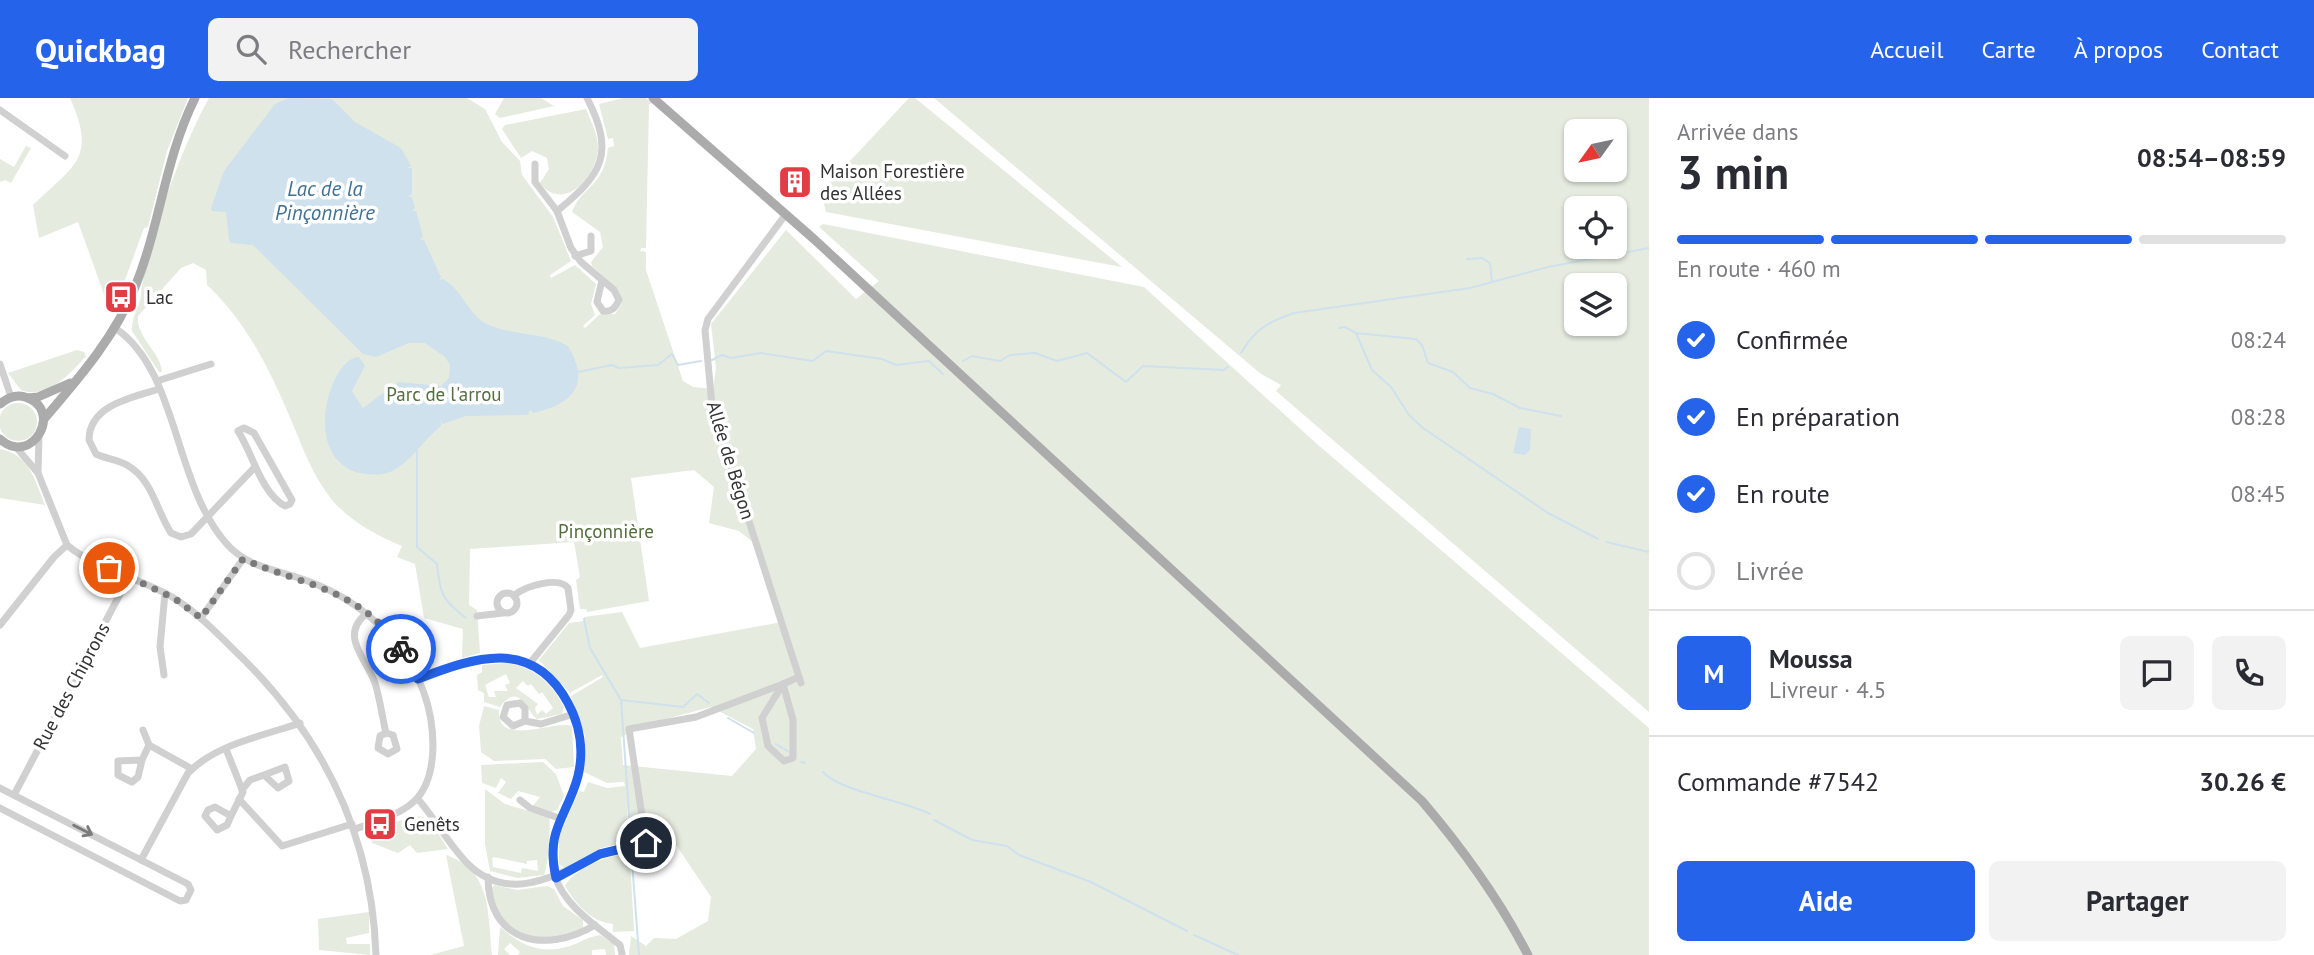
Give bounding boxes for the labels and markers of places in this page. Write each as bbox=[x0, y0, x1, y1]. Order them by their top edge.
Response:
place label: Maison Forestière des Allées bbox=[820, 159, 965, 205]
building icon: Maison Forestière des Allées bbox=[776, 163, 814, 201]
bus stop icon: Lac bbox=[102, 278, 140, 316]
place label: Lac bbox=[146, 285, 173, 309]
pin bbox=[79, 538, 139, 598]
bus stop icon: Genêts bbox=[361, 805, 399, 843]
place label: Genêts bbox=[404, 812, 460, 836]
pin bbox=[616, 813, 676, 873]

